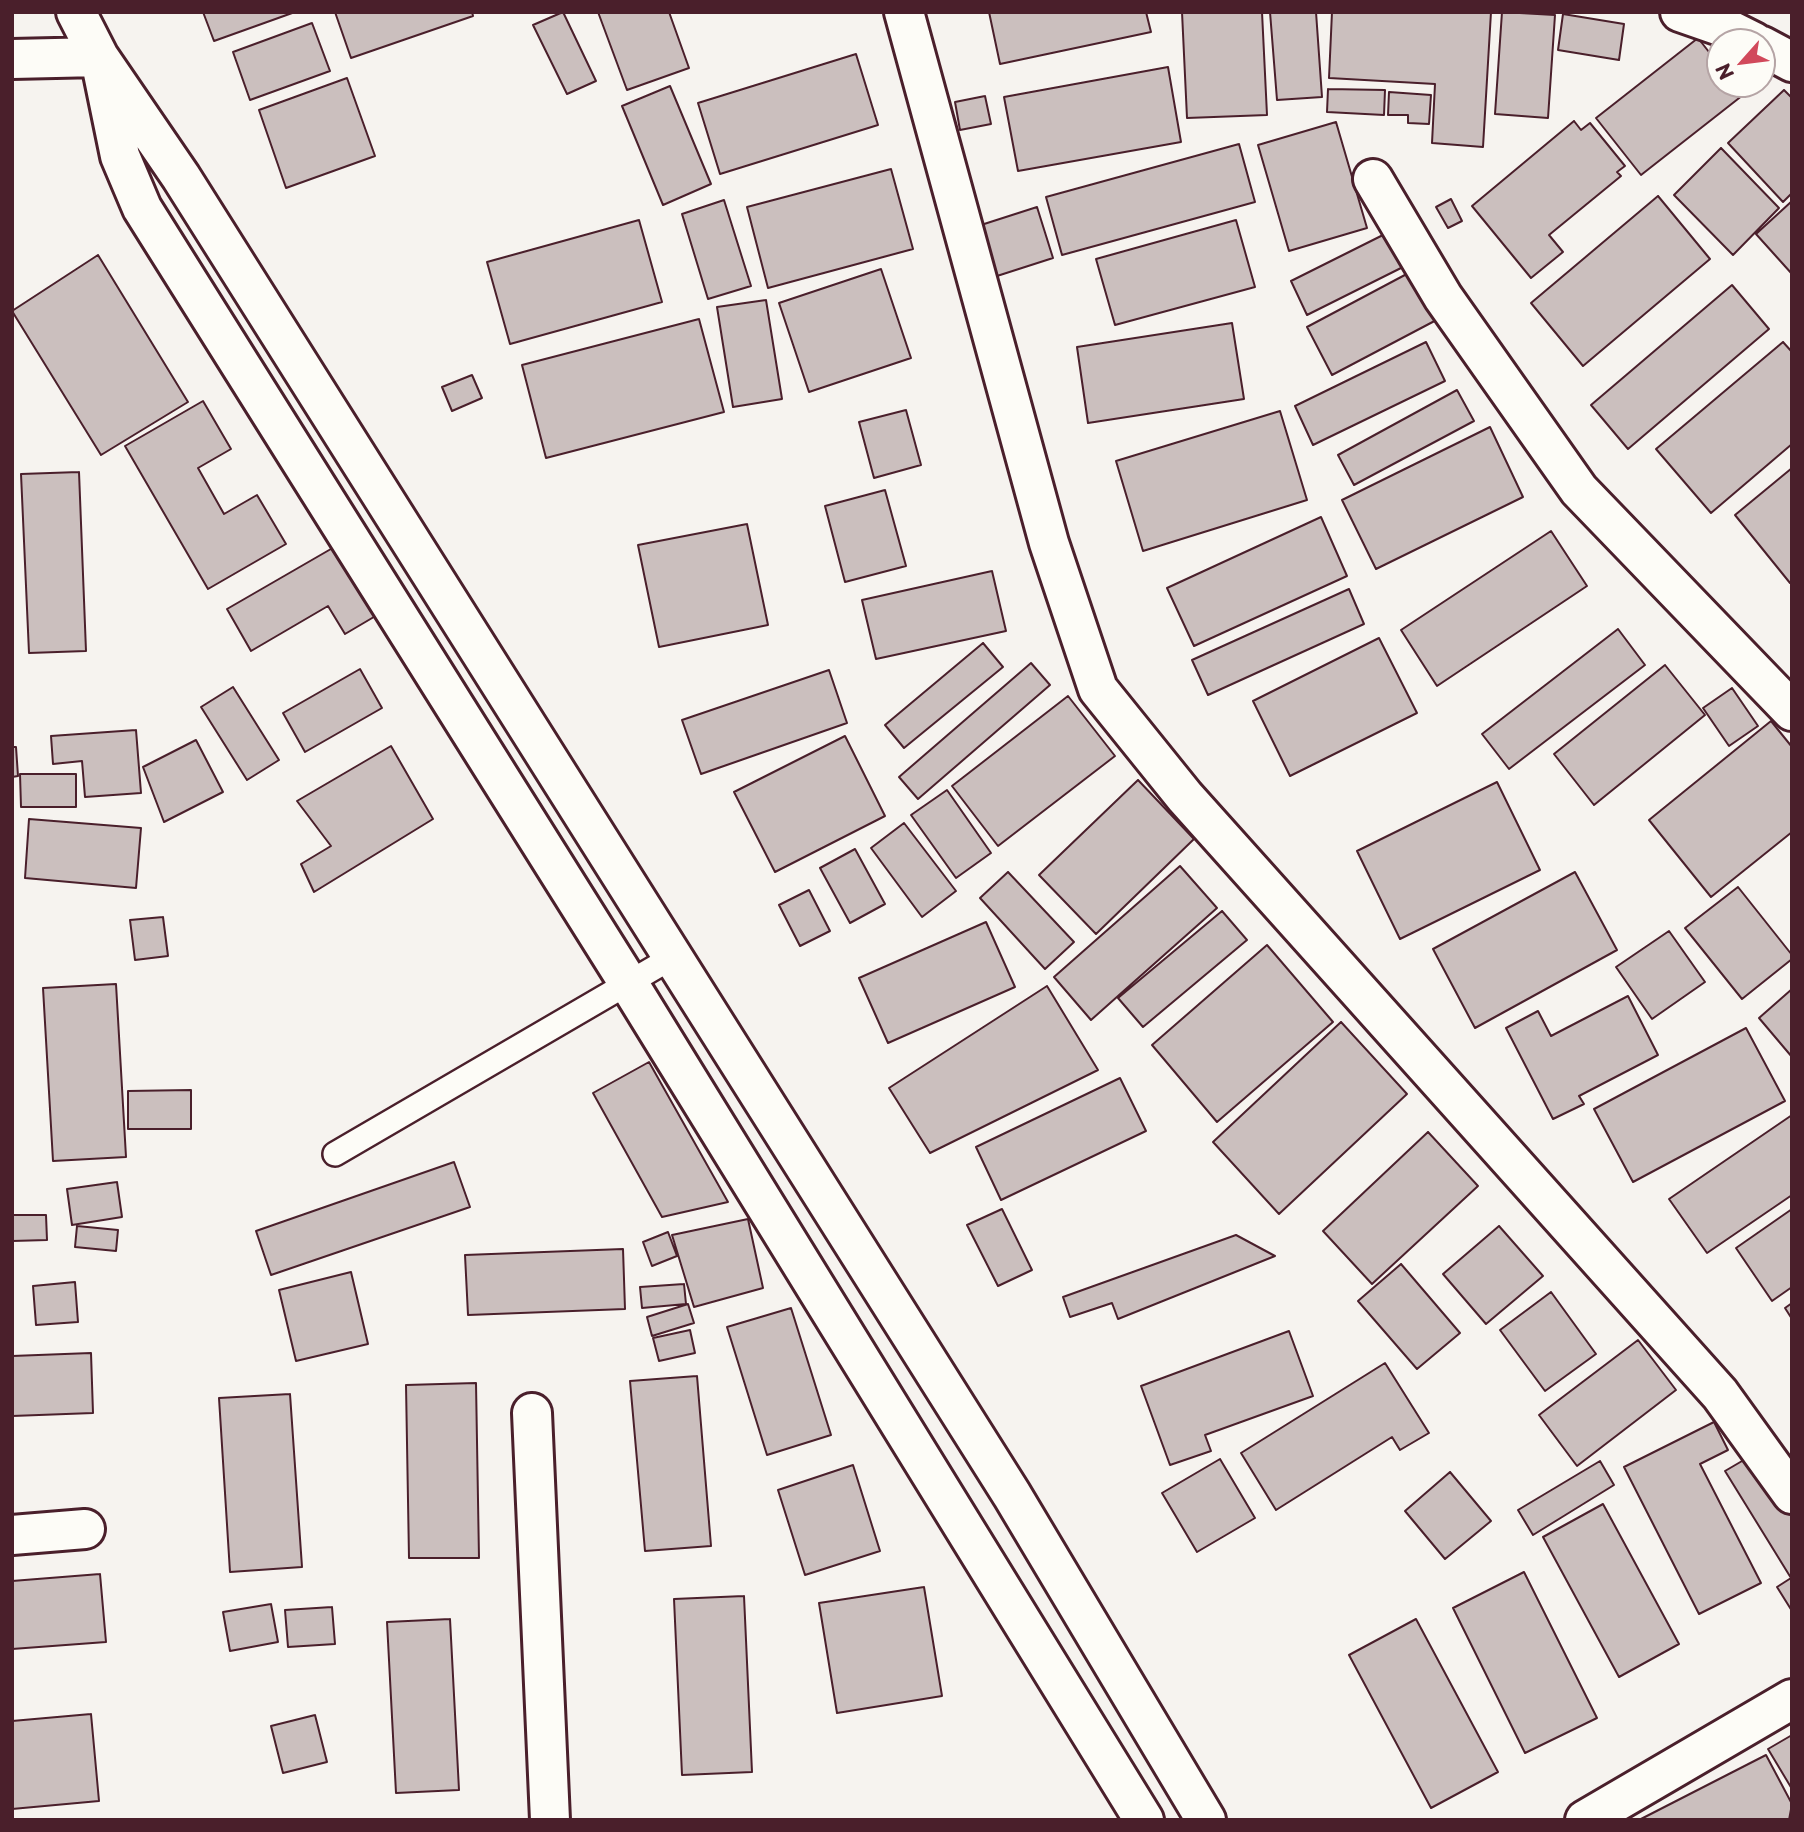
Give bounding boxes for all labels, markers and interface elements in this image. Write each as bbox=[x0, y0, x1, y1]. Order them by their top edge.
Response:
north arrow bbox=[1706, 28, 1776, 98]
text: N bbox=[1708, 59, 1740, 85]

